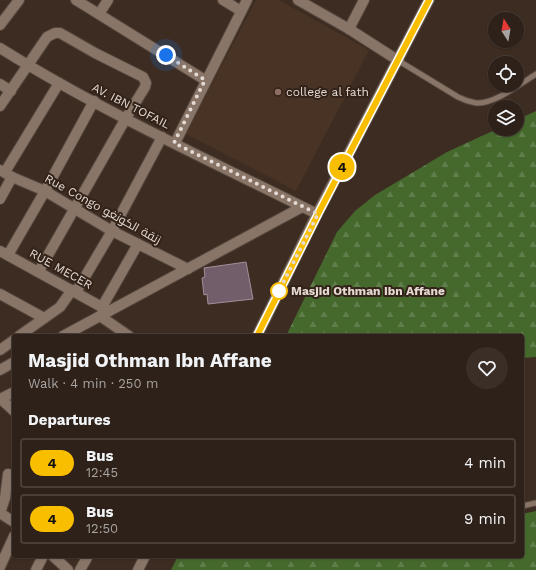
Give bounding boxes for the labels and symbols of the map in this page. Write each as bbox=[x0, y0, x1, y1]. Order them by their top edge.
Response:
north arrow bbox=[488, 12, 524, 48]
your location bbox=[156, 45, 176, 65]
street label: AV. IBN TOFAIL bbox=[90, 80, 172, 132]
place label: college al fath bbox=[286, 85, 369, 99]
marker: college al fath bbox=[273, 87, 283, 97]
line badge: 4 bbox=[329, 154, 355, 180]
street label: Rue Congo زنقة الكونغو bbox=[42, 171, 164, 247]
street label: RUE MECER bbox=[27, 246, 95, 292]
marker: Masjid Othman Ibn Affane bbox=[270, 282, 288, 300]
place label: Masjid Othman Ibn Affane bbox=[291, 284, 445, 298]

